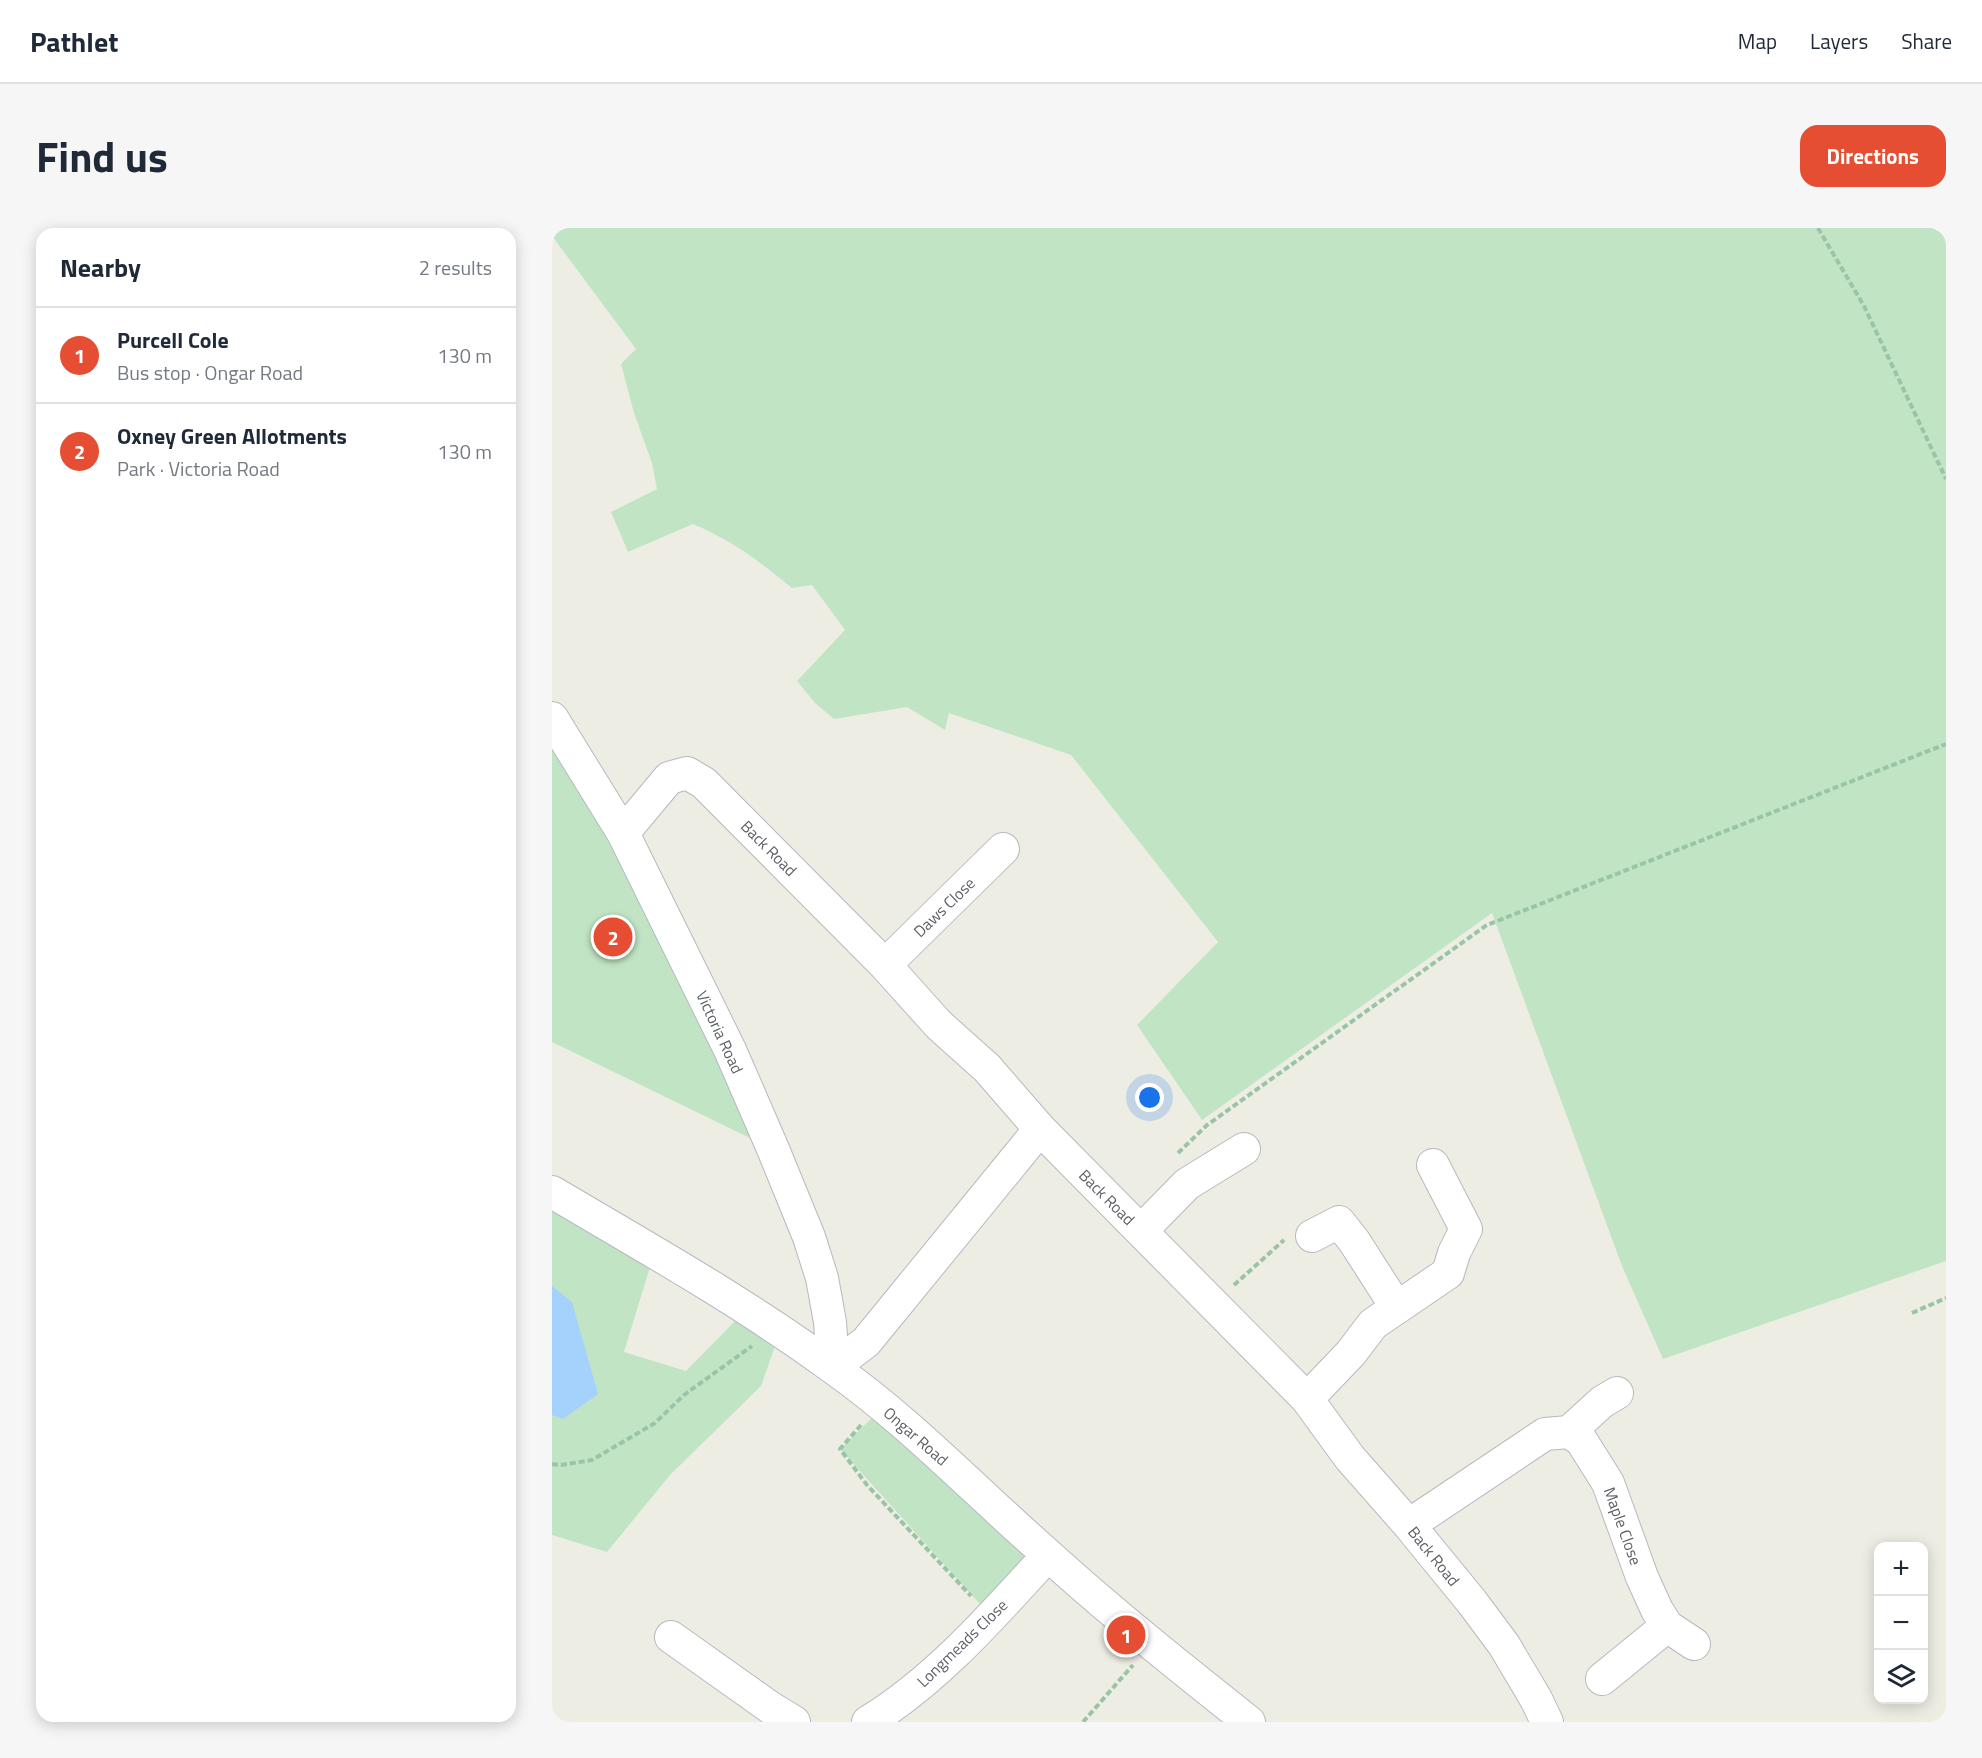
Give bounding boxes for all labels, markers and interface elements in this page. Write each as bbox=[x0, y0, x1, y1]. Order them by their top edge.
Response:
text: Pathlet bbox=[30, 20, 118, 63]
text: Map bbox=[1738, 25, 1777, 57]
text: Layers bbox=[1810, 25, 1868, 57]
text: Share bbox=[1901, 25, 1952, 57]
text: Find us bbox=[36, 124, 168, 188]
button: Directions bbox=[1800, 125, 1946, 187]
text: Nearby bbox=[60, 248, 141, 287]
text: 2 results bbox=[419, 252, 492, 283]
text: Purcell Cole bbox=[117, 323, 229, 357]
text: 1 bbox=[74, 340, 85, 371]
text: 130 m bbox=[437, 340, 492, 371]
text: Bus stop · Ongar Road bbox=[117, 357, 303, 388]
text: Oxney Green Allotments bbox=[117, 419, 347, 453]
text: 2 bbox=[74, 436, 85, 467]
text: 130 m bbox=[437, 436, 492, 467]
text: Park · Victoria Road bbox=[117, 453, 280, 484]
street label: Back Road bbox=[736, 815, 802, 881]
street label: Daws Close bbox=[908, 871, 980, 943]
pin: 2 bbox=[594, 914, 632, 960]
street label: Victoria Road bbox=[690, 987, 750, 1077]
your location bbox=[1135, 1083, 1164, 1112]
street label: Back Road bbox=[1074, 1164, 1140, 1230]
street label: Ongar Road bbox=[878, 1401, 954, 1471]
street label: Maple Close bbox=[1598, 1484, 1648, 1568]
street label: Back Road bbox=[1402, 1521, 1466, 1591]
map controls bbox=[1874, 1542, 1928, 1704]
button: + bbox=[1874, 1542, 1928, 1596]
street label: Longmeads Close bbox=[911, 1593, 1013, 1693]
button: − bbox=[1874, 1596, 1928, 1650]
pin: 1 bbox=[1106, 1612, 1146, 1658]
button: layers bbox=[1874, 1650, 1928, 1704]

